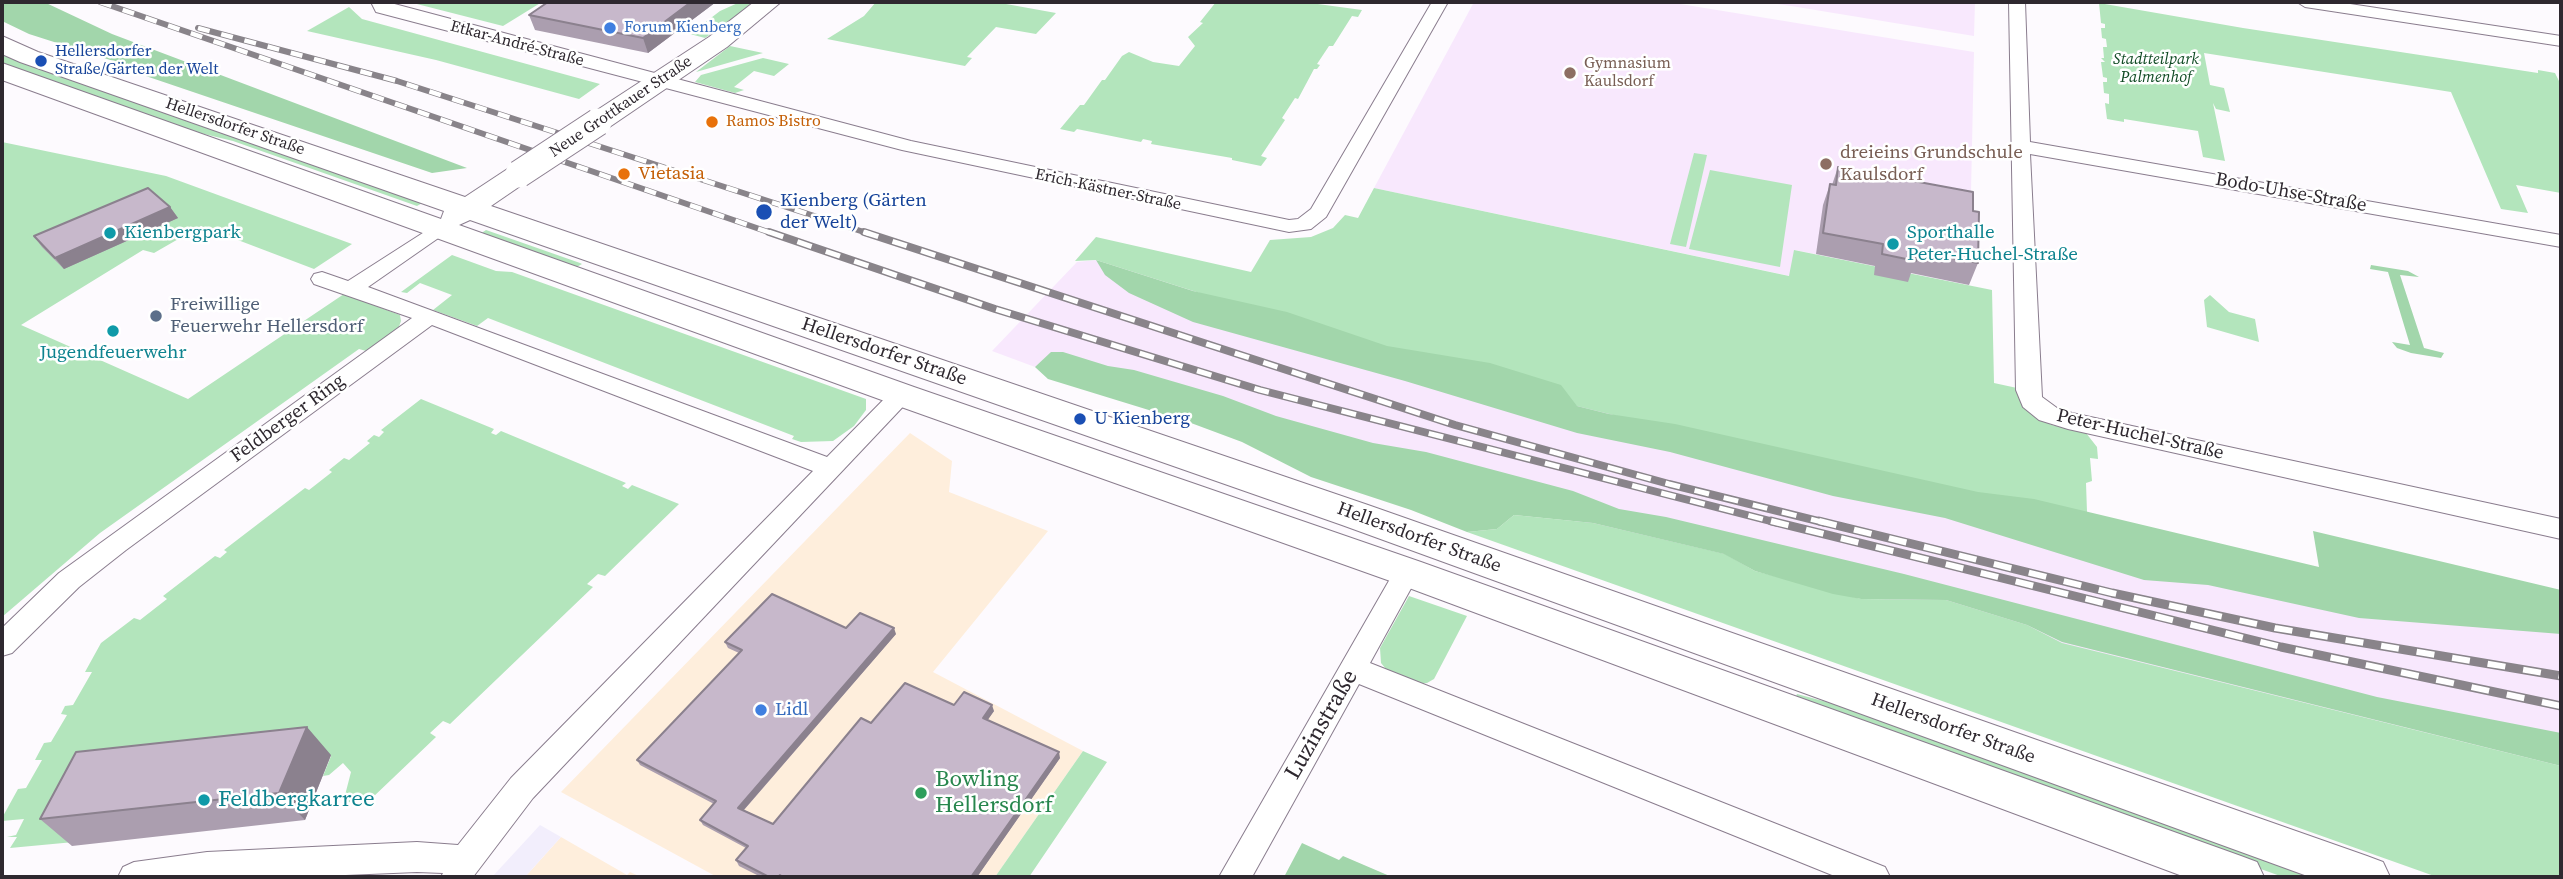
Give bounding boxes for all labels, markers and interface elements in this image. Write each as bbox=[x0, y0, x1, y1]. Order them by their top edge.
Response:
street label: Etkar-André-Straße bbox=[448, 17, 586, 71]
place label: Forum Kienberg bbox=[624, 18, 741, 38]
marker: Forum Kienberg bbox=[602, 20, 618, 36]
place label: Hellersdorfer Straße/Gärten der Welt bbox=[55, 42, 219, 80]
park label: Stadtteilpark Palmenhof bbox=[2113, 50, 2199, 88]
street label: Neue Grottkauer Straße bbox=[546, 52, 696, 162]
marker: Hellersdorfer Straße/Gärten der Welt bbox=[33, 53, 49, 69]
place label: Gymnasium Kaulsdorf bbox=[1584, 54, 1671, 92]
marker: Gymnasium Kaulsdorf bbox=[1562, 65, 1578, 81]
street label: Hellersdorfer Straße bbox=[163, 94, 307, 160]
place label: Ramos Bistro bbox=[726, 112, 821, 132]
marker: Ramos Bistro bbox=[704, 114, 720, 130]
place label: dreieins Grundschule Kaulsdorf bbox=[1840, 142, 2023, 186]
marker: dreieins Grundschule Kaulsdorf bbox=[1818, 156, 1834, 172]
place label: Vietasia bbox=[638, 163, 705, 185]
street label: Erich-Kästner-Straße bbox=[1033, 165, 1183, 215]
marker: Vietasia bbox=[616, 166, 632, 182]
street label: Bodo-Uhse-Straße bbox=[2214, 168, 2368, 218]
place label: Kienberg (Gärten der Welt) bbox=[780, 190, 927, 234]
marker: Kienberg (Gärten der Welt) bbox=[754, 202, 774, 222]
place label: Kienbergpark bbox=[124, 222, 241, 244]
place label: Sporthalle Peter-Huchel-Straße bbox=[1907, 222, 2078, 266]
marker: Kienbergpark bbox=[102, 225, 118, 241]
marker: Sporthalle Peter-Huchel-Straße bbox=[1885, 236, 1901, 252]
place label: Freiwillige Feuerwehr Hellersdorf bbox=[170, 294, 363, 338]
marker: Freiwillige Feuerwehr Hellersdorf bbox=[148, 308, 164, 324]
street label: Hellersdorfer Straße bbox=[798, 313, 970, 391]
marker: Jugendfeuerwehr bbox=[105, 323, 121, 339]
place label: Jugendfeuerwehr bbox=[39, 342, 187, 364]
street label: Feldberger Ring bbox=[226, 370, 350, 468]
street label: Peter-Huchel-Straße bbox=[2054, 405, 2226, 465]
place label: U Kienberg bbox=[1094, 408, 1190, 430]
marker: U Kienberg bbox=[1072, 411, 1088, 427]
street label: Hellersdorfer Straße bbox=[1334, 498, 1504, 578]
street label: Luzinstraße bbox=[1280, 665, 1364, 785]
street label: Hellersdorfer Straße bbox=[1868, 689, 2038, 769]
place label: Lidl bbox=[775, 699, 808, 721]
marker: Lidl bbox=[753, 702, 769, 718]
place label: Bowling Hellersdorf bbox=[935, 766, 1053, 820]
marker: Bowling Hellersdorf bbox=[913, 785, 929, 801]
place label: Feldbergkarree bbox=[218, 786, 375, 814]
marker: Feldbergkarree bbox=[196, 792, 212, 808]

